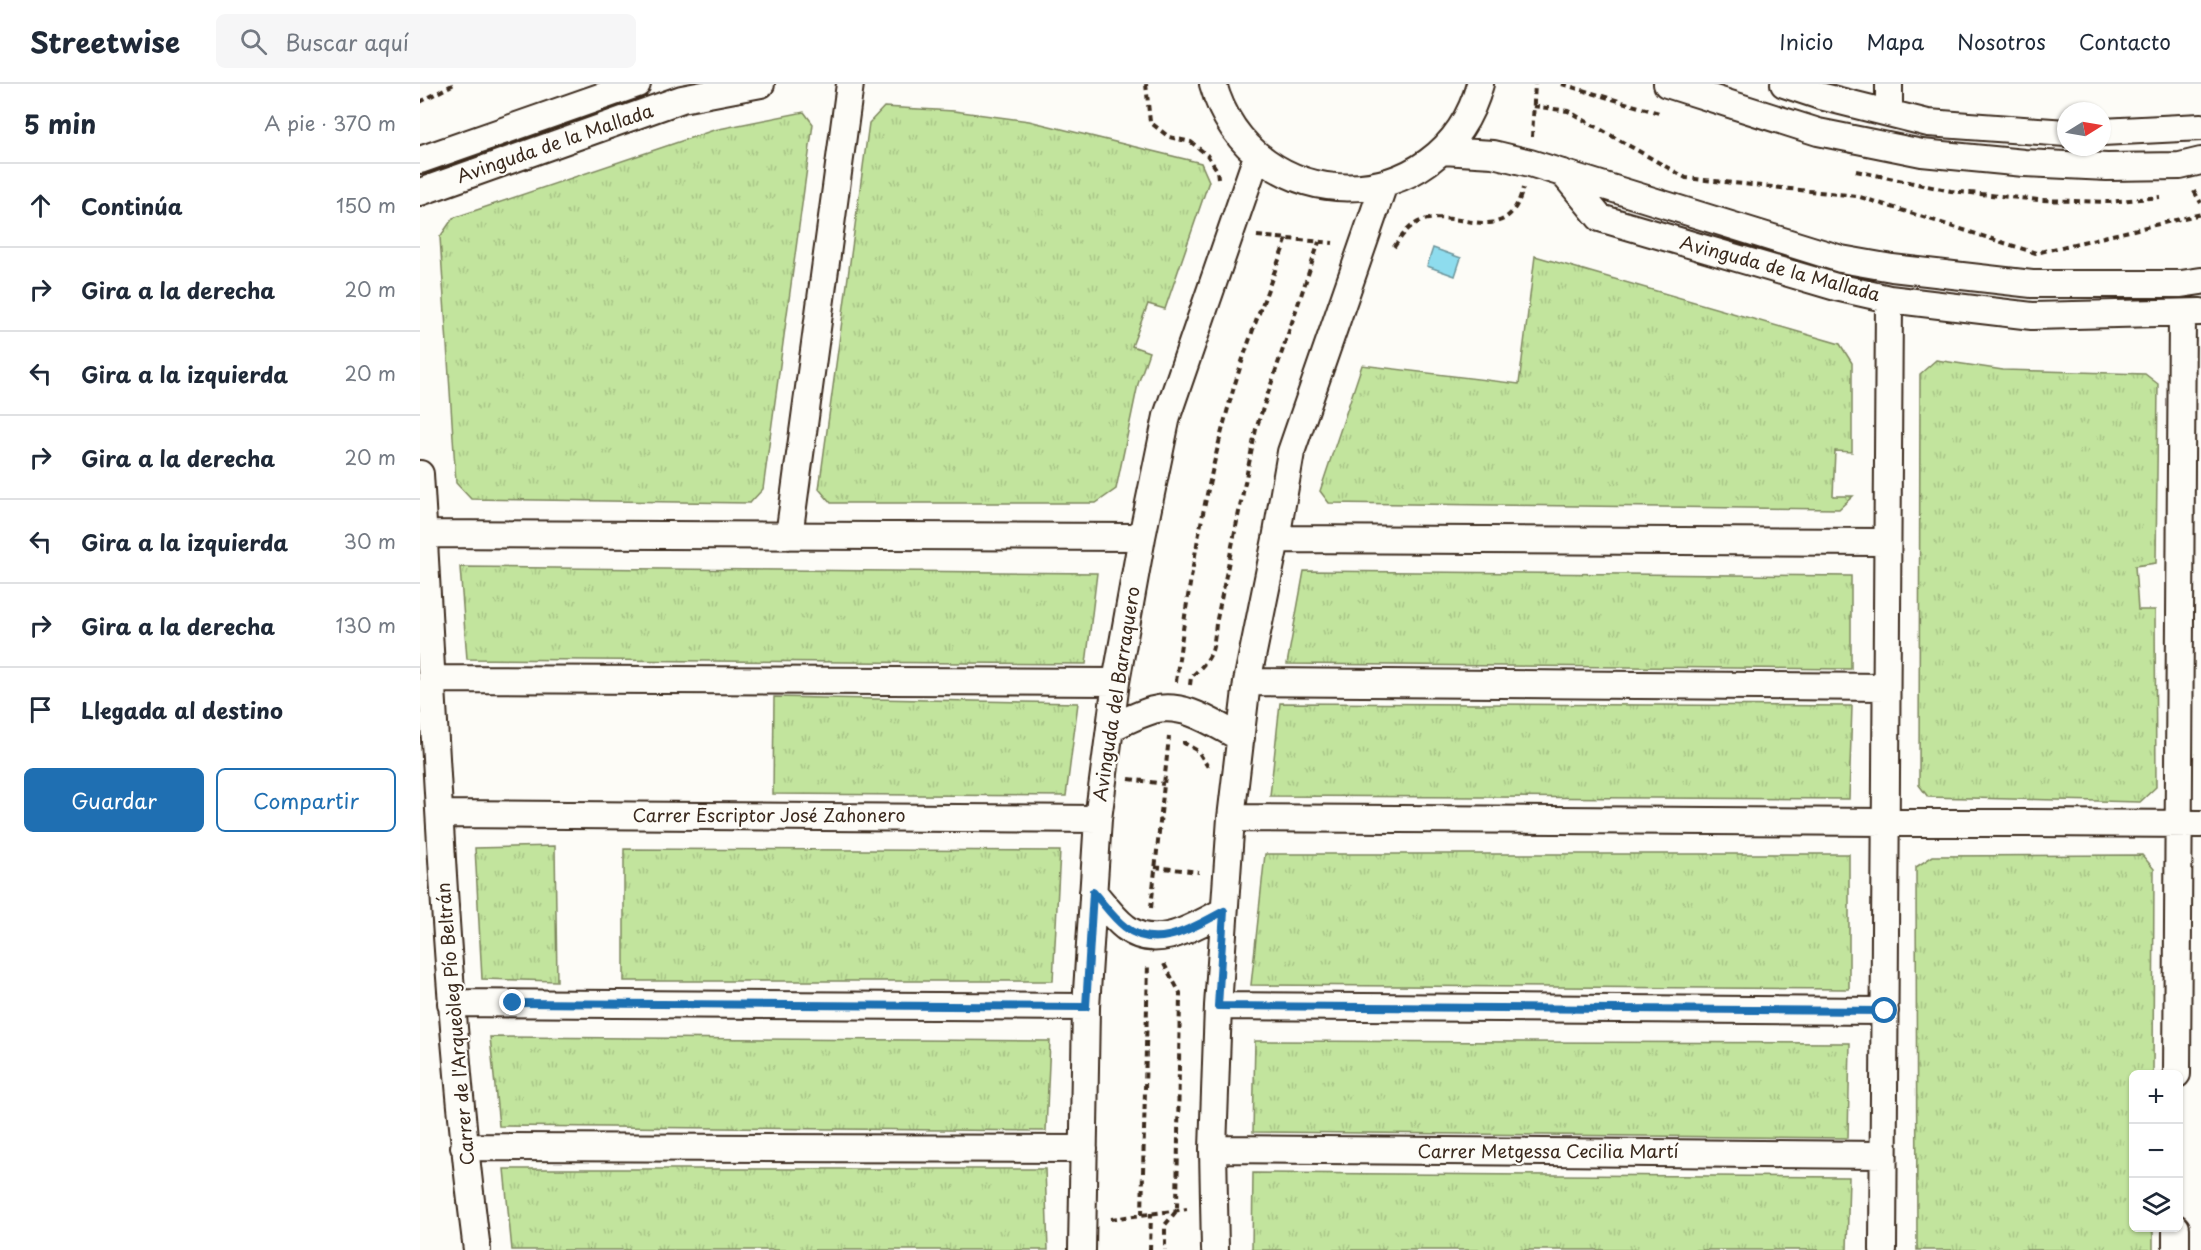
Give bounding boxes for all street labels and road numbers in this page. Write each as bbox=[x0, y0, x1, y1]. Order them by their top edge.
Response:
street label: Avinguda de la Mallada bbox=[453, 96, 657, 189]
street label: Avinguda de la Mallada bbox=[1677, 228, 1884, 307]
street label: Avinguda del Barraquero bbox=[1085, 584, 1146, 803]
street label: Carrer Escriptor José Zahonero bbox=[633, 801, 905, 828]
street label: Carrer de l'Arqueòleg Pío Beltrán bbox=[429, 882, 480, 1167]
street label: Carrer Metgessa Cecilia Martí bbox=[1418, 1137, 1679, 1164]

